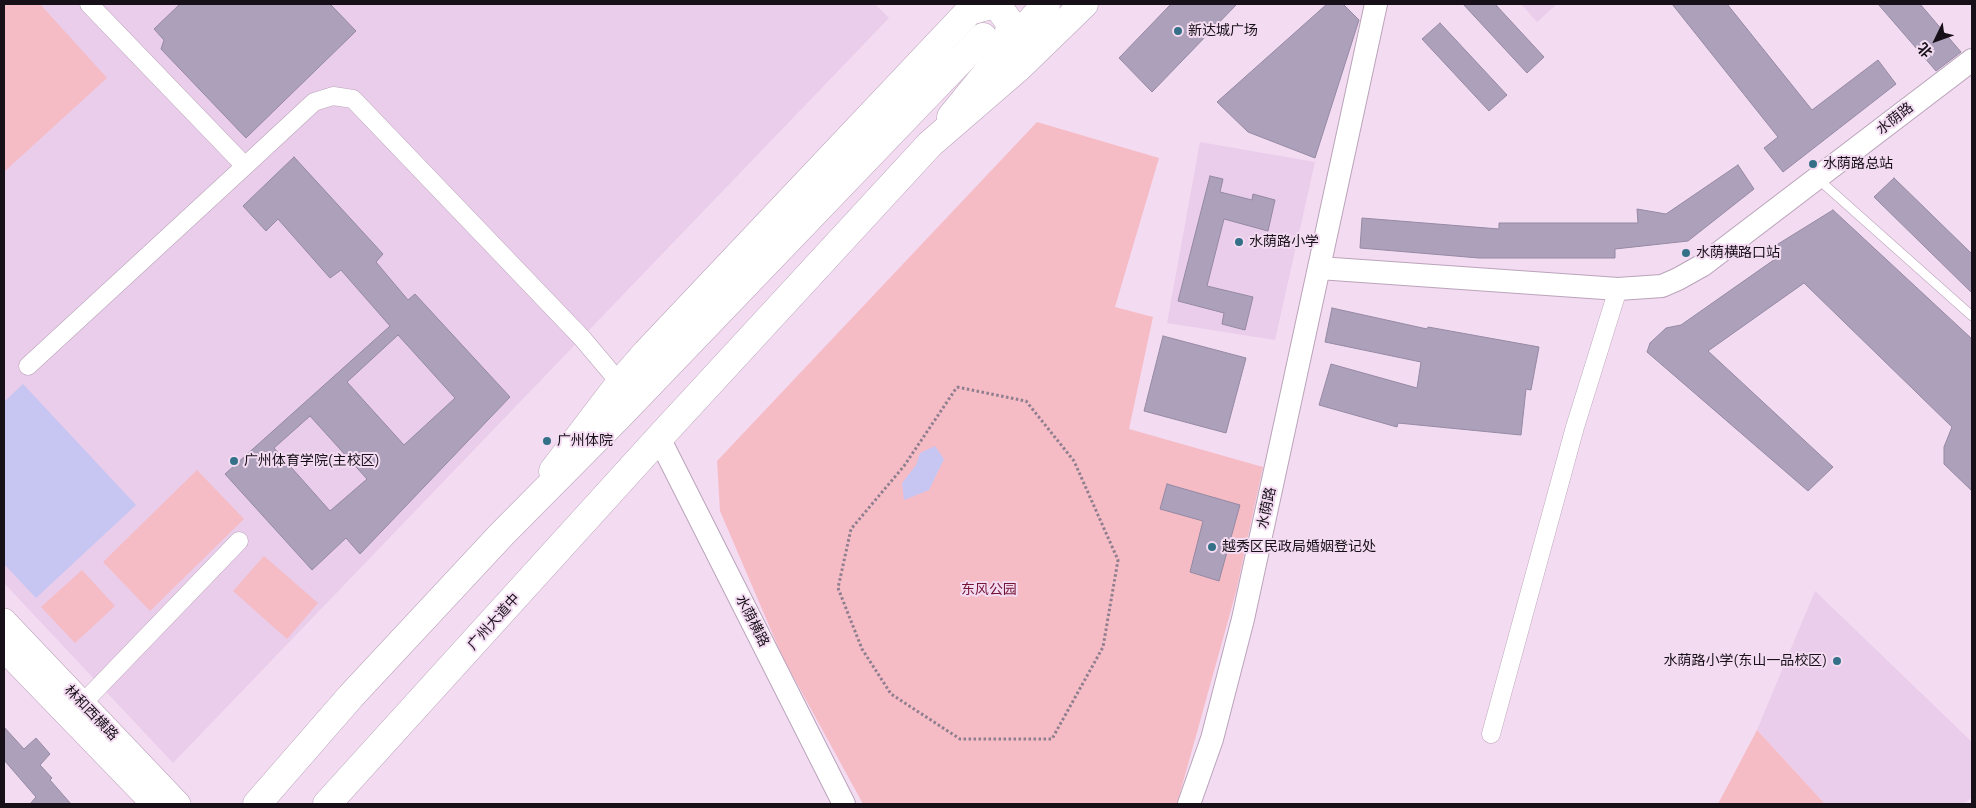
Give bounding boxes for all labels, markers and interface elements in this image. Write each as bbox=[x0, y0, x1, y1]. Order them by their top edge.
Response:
north arrow bbox=[1911, 15, 1961, 65]
place label: 新达城广场 bbox=[1188, 23, 1258, 39]
marker: 新达城广场 bbox=[1172, 25, 1184, 37]
text: 北 bbox=[1913, 39, 1936, 61]
street label: 水荫路 bbox=[1873, 99, 1917, 139]
place label: 水荫路总站 bbox=[1823, 156, 1893, 172]
marker: 水荫路总站 bbox=[1807, 158, 1819, 170]
place label: 水荫路小学 bbox=[1249, 234, 1319, 250]
marker: 水荫路小学 bbox=[1233, 236, 1245, 248]
place label: 水荫横路口站 bbox=[1696, 245, 1780, 261]
marker: 水荫横路口站 bbox=[1680, 247, 1692, 259]
place label: 广州体院 bbox=[557, 433, 613, 449]
marker: 广州体院 bbox=[541, 435, 553, 447]
place label: 广州体育学院(主校区) bbox=[244, 453, 379, 469]
marker: 广州体育学院(主校区) bbox=[228, 455, 240, 467]
street label: 水荫路 bbox=[1254, 486, 1280, 530]
place label: 越秀区民政局婚姻登记处 bbox=[1222, 539, 1376, 555]
marker: 越秀区民政局婚姻登记处 bbox=[1206, 541, 1218, 553]
park label: 东风公园 bbox=[961, 582, 1017, 598]
street label: 广州大道中 bbox=[464, 590, 524, 654]
street label: 水荫横路 bbox=[732, 592, 772, 650]
place label: 水荫路小学(东山一品校区) bbox=[1664, 653, 1827, 669]
marker: 水荫路小学(东山一品校区) bbox=[1831, 655, 1843, 667]
street label: 林和西横路 bbox=[61, 682, 121, 744]

